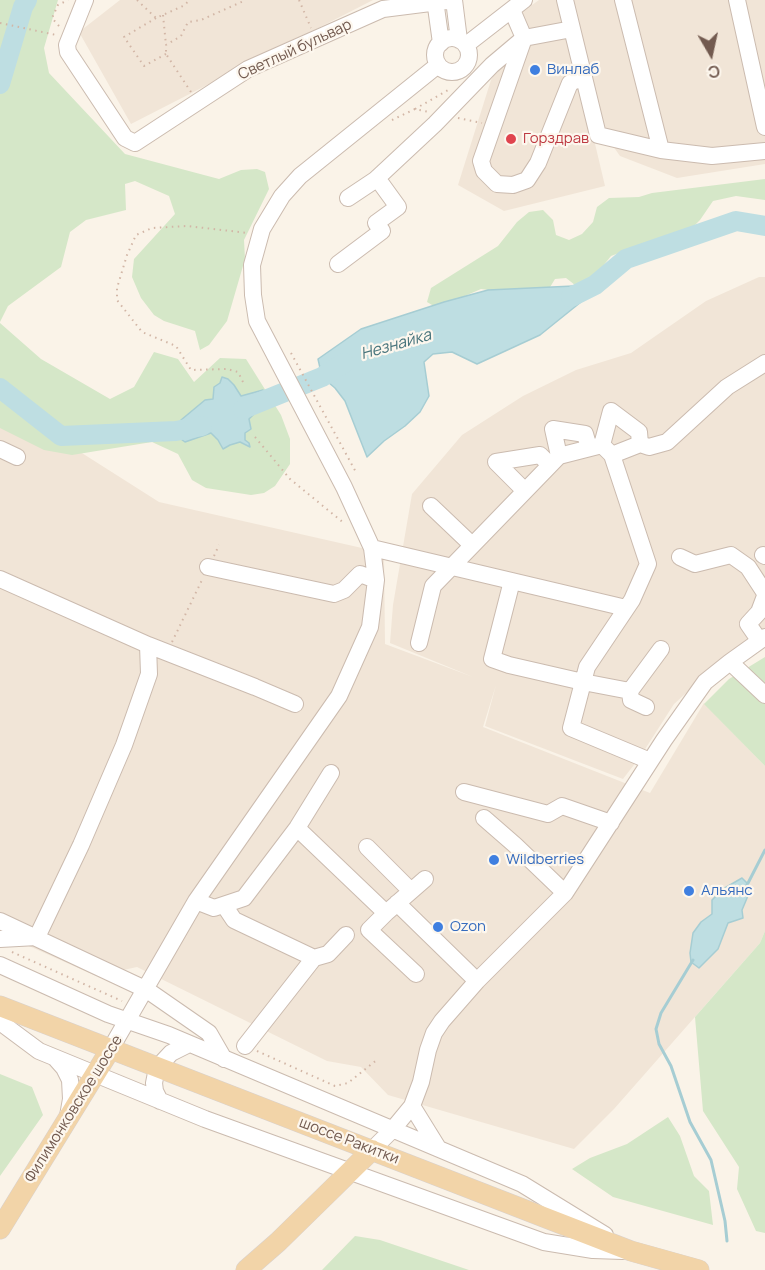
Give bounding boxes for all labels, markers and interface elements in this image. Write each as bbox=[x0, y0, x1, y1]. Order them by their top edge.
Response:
street label: Светлый бульвар bbox=[236, 16, 354, 84]
north arrow bbox=[681, 24, 741, 84]
text: С bbox=[706, 60, 721, 84]
place label: Винлаб bbox=[547, 61, 599, 79]
marker: Винлаб bbox=[528, 63, 542, 77]
place label: Горздрав bbox=[523, 130, 589, 148]
marker: Горздрав bbox=[504, 132, 518, 146]
water label: Незнайка bbox=[359, 326, 433, 364]
place label: Wildberries bbox=[506, 851, 584, 869]
marker: Wildberries bbox=[487, 853, 501, 867]
place label: Альянс bbox=[701, 882, 753, 900]
marker: Альянс bbox=[682, 884, 696, 898]
place label: Ozon bbox=[450, 918, 486, 936]
marker: Ozon bbox=[431, 920, 445, 934]
street label: Филимонковское шоссе bbox=[21, 1032, 127, 1186]
street label: шоссе Ракитки bbox=[297, 1114, 401, 1168]

